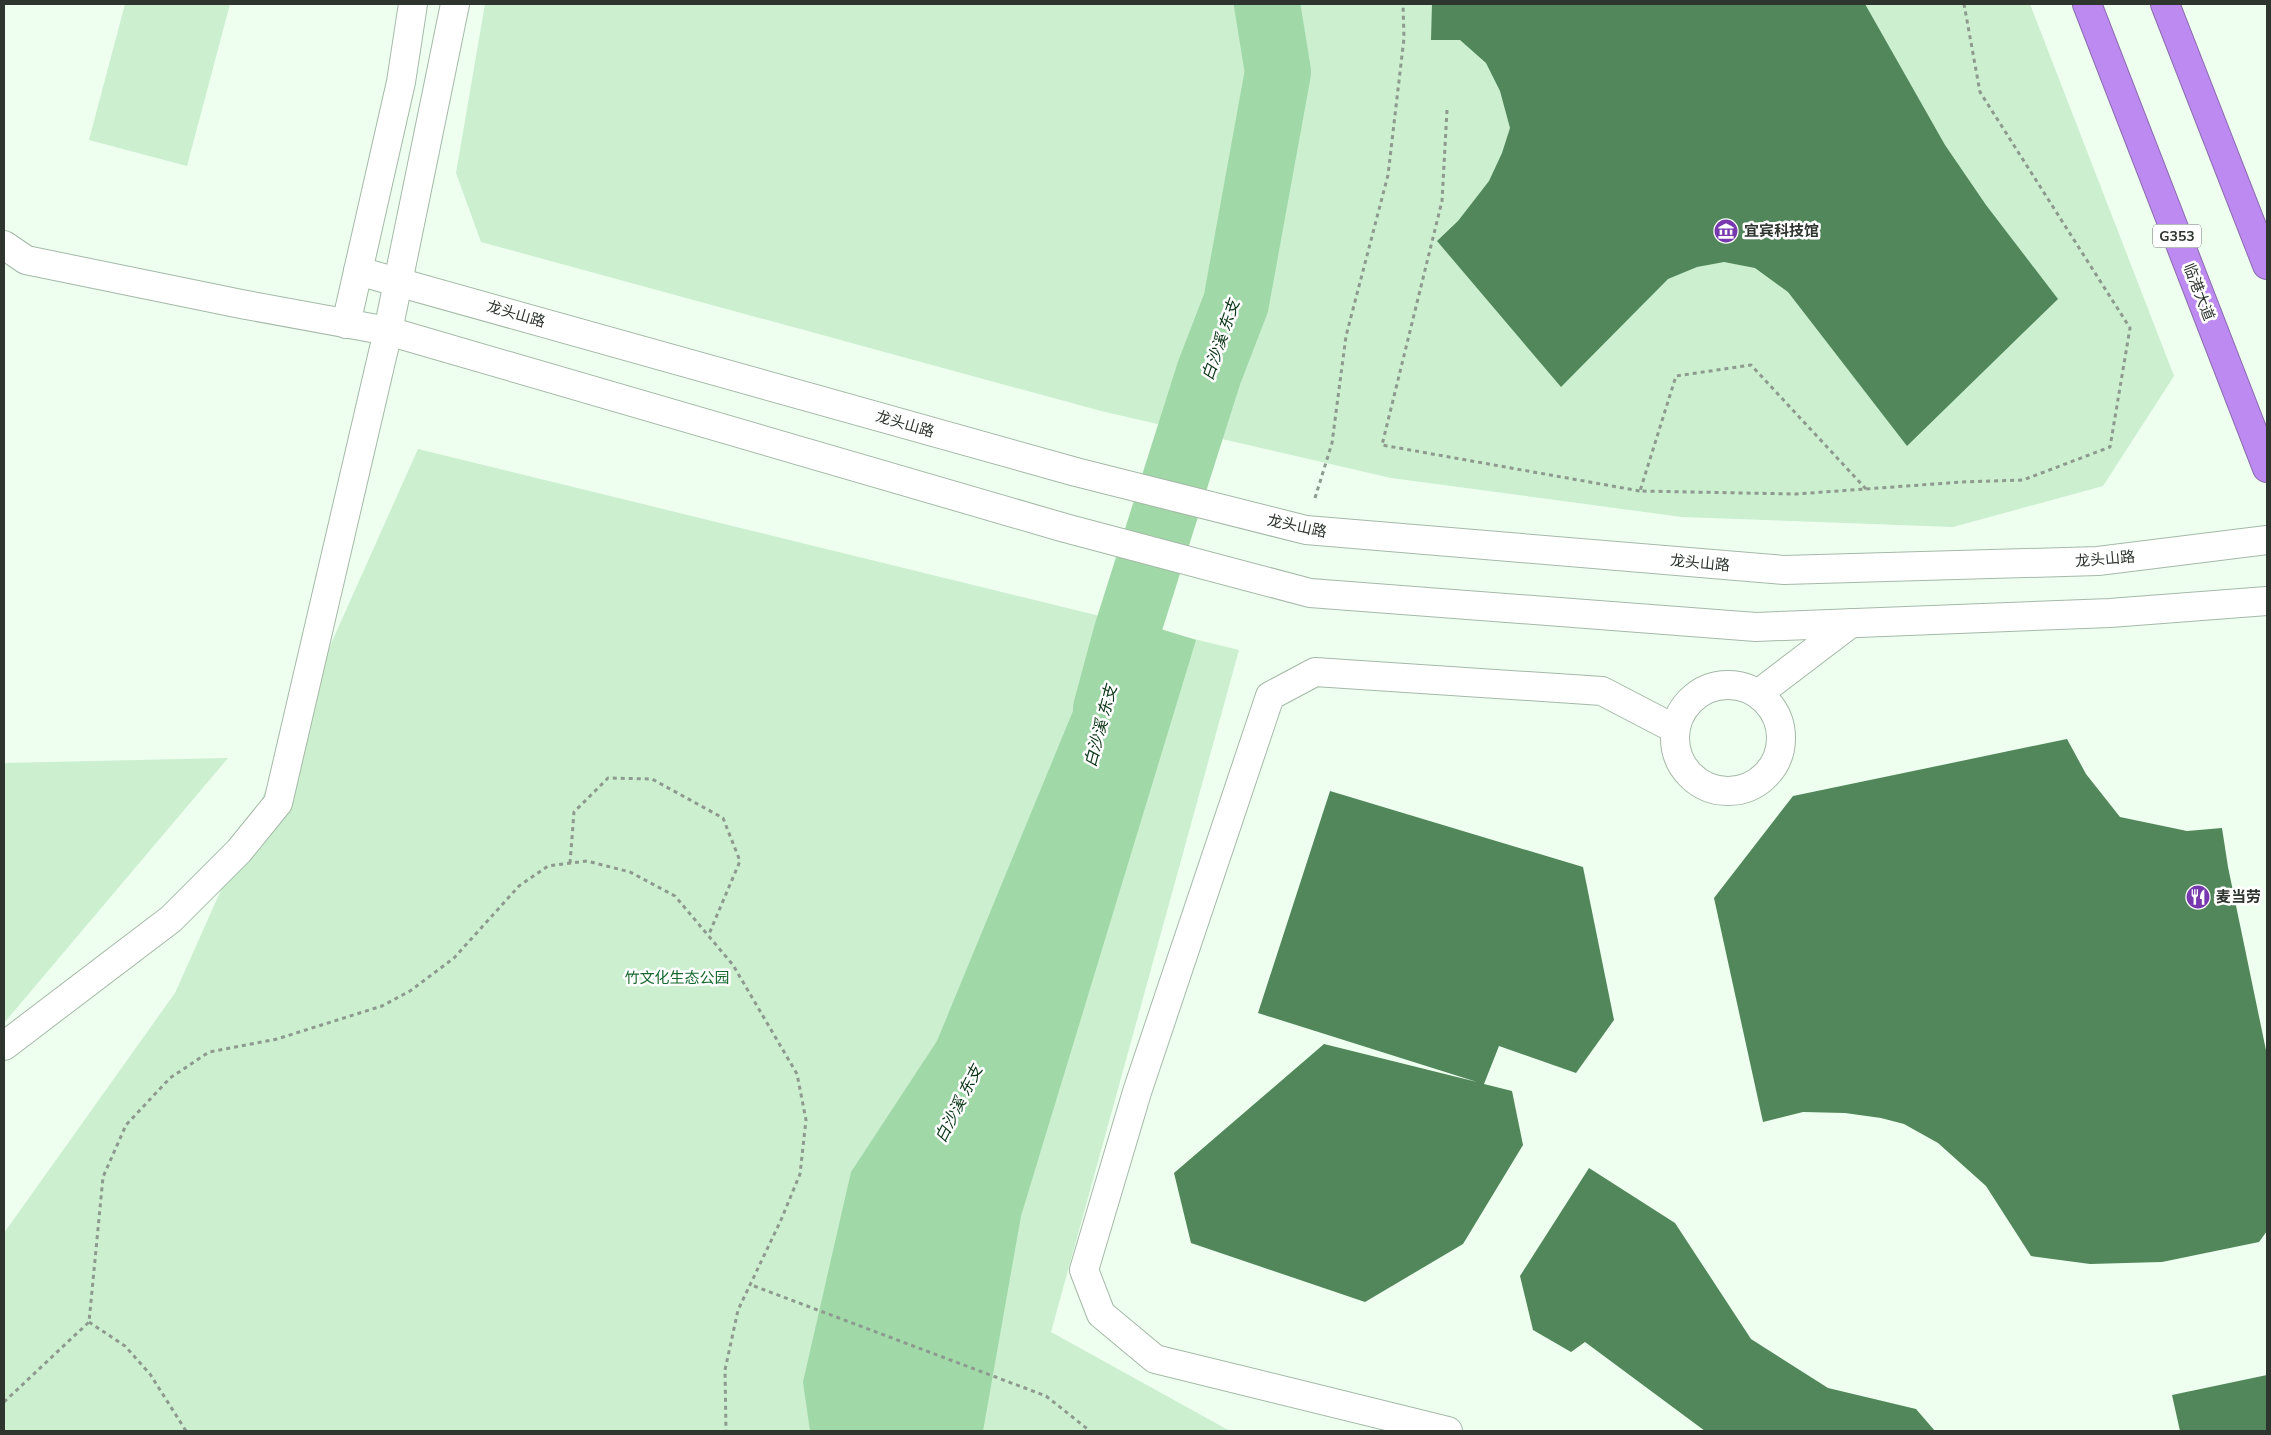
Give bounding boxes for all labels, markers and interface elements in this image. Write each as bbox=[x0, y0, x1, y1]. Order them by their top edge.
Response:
museum icon: 宜宾科技馆 bbox=[1713, 218, 1739, 244]
place label: 宜宾科技馆 bbox=[1744, 221, 1819, 241]
road number: G353 bbox=[2153, 225, 2201, 248]
street label: 临港大道 bbox=[2179, 260, 2219, 324]
water label: 白沙溪 东支 bbox=[1197, 295, 1246, 383]
street label: 龙头山路 bbox=[484, 296, 548, 332]
street label: 龙头山路 bbox=[873, 406, 937, 442]
street label: 龙头山路 bbox=[1266, 510, 1328, 542]
street label: 龙头山路 bbox=[2074, 546, 2136, 572]
street label: 龙头山路 bbox=[1669, 550, 1731, 576]
water label: 白沙溪 东支 bbox=[1079, 681, 1123, 769]
restaurant icon: 麦当劳 bbox=[2185, 884, 2211, 910]
place label: 麦当劳 bbox=[2216, 887, 2261, 907]
park label: 竹文化生态公园 bbox=[624, 968, 730, 988]
water label: 白沙溪 东支 bbox=[930, 1060, 989, 1146]

